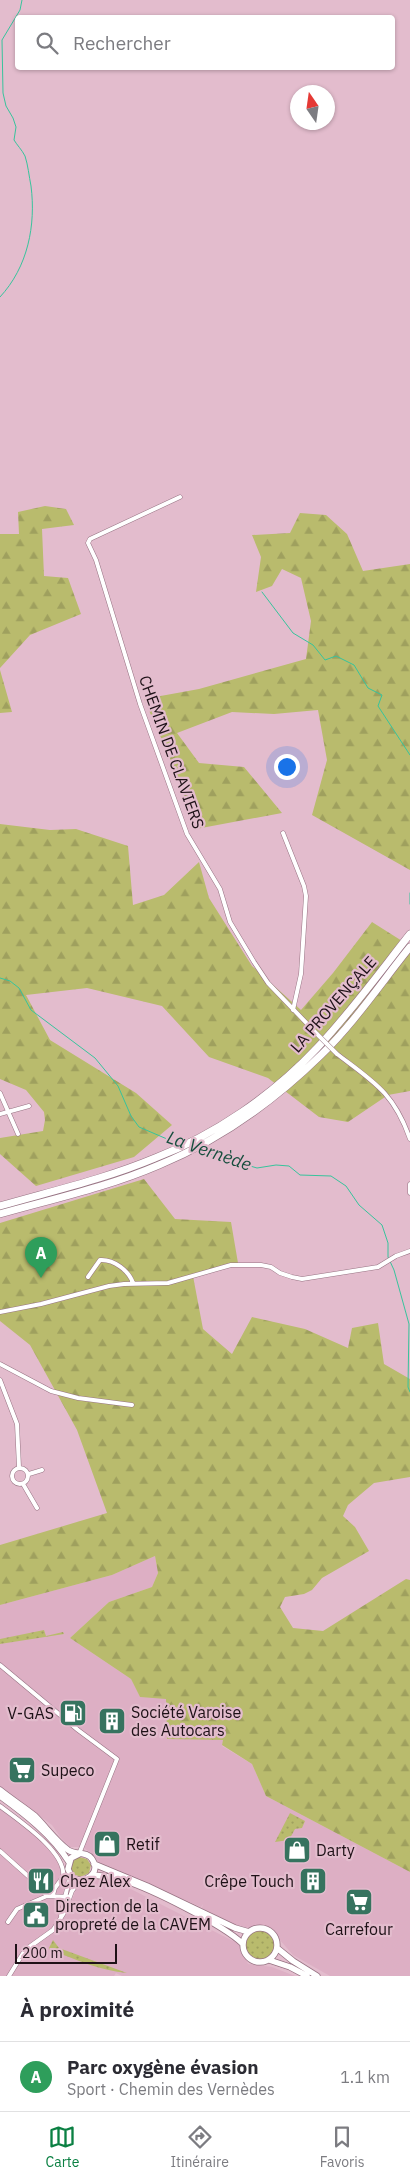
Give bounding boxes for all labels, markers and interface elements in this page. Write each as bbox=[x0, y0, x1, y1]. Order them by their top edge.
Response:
search box bbox=[15, 15, 395, 70]
icon: search bbox=[33, 29, 61, 57]
text: Rechercher bbox=[73, 31, 171, 55]
north arrow bbox=[290, 85, 335, 130]
street label: CHEMIN DE CLAVIERS bbox=[135, 673, 209, 831]
your location bbox=[274, 754, 300, 780]
street label: LA PROVENÇALE bbox=[286, 952, 380, 1056]
water label: La Vernède bbox=[164, 1125, 255, 1176]
pin: A bbox=[25, 1237, 57, 1278]
fuel station icon: V-GAS bbox=[58, 1698, 88, 1728]
place label: Société Varoise des Autocars bbox=[131, 1702, 242, 1740]
place label: V-GAS bbox=[7, 1703, 54, 1723]
building icon: Société Varoise des Autocars bbox=[97, 1706, 127, 1736]
supermarket icon: Supeco bbox=[7, 1755, 37, 1785]
place label: Supeco bbox=[41, 1760, 94, 1780]
shop icon: Retif bbox=[92, 1829, 122, 1859]
place label: Retif bbox=[126, 1834, 160, 1854]
shop icon: Darty bbox=[282, 1835, 312, 1865]
place label: Darty bbox=[316, 1840, 355, 1860]
restaurant icon: Chez Alex bbox=[26, 1866, 56, 1896]
building icon: Crêpe Touch bbox=[298, 1866, 328, 1896]
place label: Chez Alex bbox=[60, 1871, 130, 1891]
place label: Crêpe Touch bbox=[204, 1871, 294, 1891]
supermarket icon: Carrefour bbox=[344, 1887, 374, 1917]
place label: Direction de la propreté de la CAVEM bbox=[55, 1896, 211, 1934]
public building icon: Direction de la propreté de la CAVEM bbox=[21, 1900, 51, 1930]
place label: Carrefour bbox=[325, 1919, 393, 1939]
scale bar bbox=[15, 1941, 118, 1964]
text: 200 m bbox=[22, 1944, 63, 1962]
text: À proximité bbox=[20, 1995, 134, 2023]
text: Parc oxygène évasion bbox=[67, 2055, 259, 2079]
text: A bbox=[31, 2067, 41, 2087]
text: 1.1 km bbox=[340, 2067, 390, 2087]
text: Sport · Chemin des Vernèdes bbox=[67, 2079, 275, 2099]
tab: Carte bbox=[45, 2123, 79, 2171]
tab: Itinéraire bbox=[170, 2123, 229, 2171]
tab: Favoris bbox=[320, 2123, 365, 2171]

